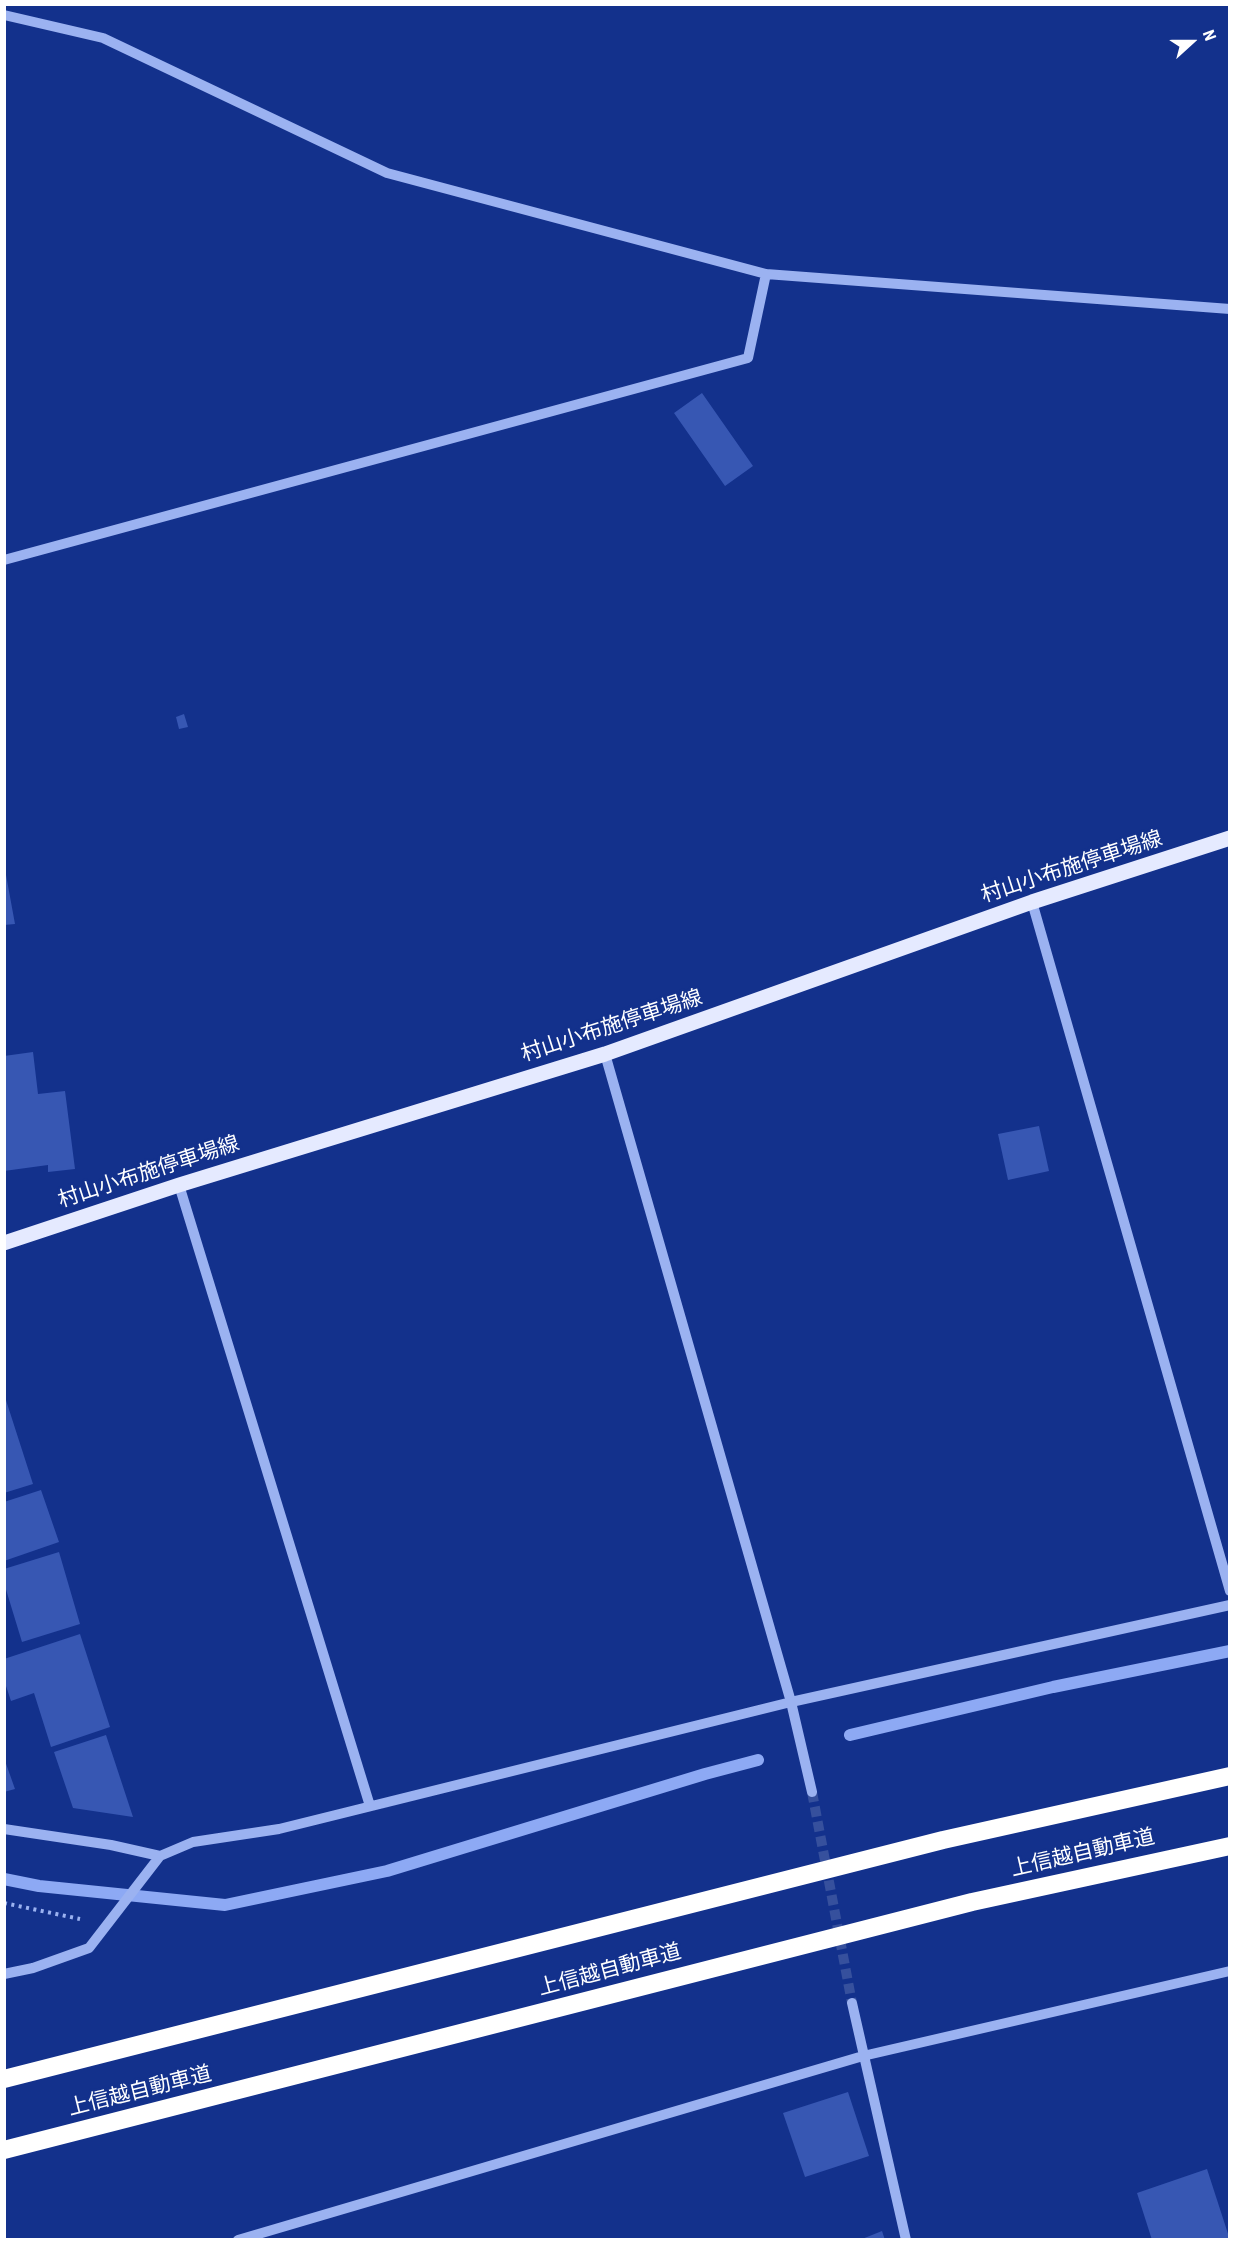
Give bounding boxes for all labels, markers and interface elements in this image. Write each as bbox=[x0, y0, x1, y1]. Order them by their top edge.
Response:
north arrow bbox=[1162, 12, 1222, 72]
text: N bbox=[1199, 27, 1220, 43]
street label: 村山小布施停車場線 bbox=[978, 827, 1166, 909]
street label: 村山小布施停車場線 bbox=[518, 986, 706, 1068]
street label: 村山小布施停車場線 bbox=[55, 1132, 243, 1214]
street label: 上信越自動車道 bbox=[1009, 1825, 1157, 1883]
street label: 上信越自動車道 bbox=[536, 1940, 684, 2002]
street label: 上信越自動車道 bbox=[66, 2062, 214, 2122]

